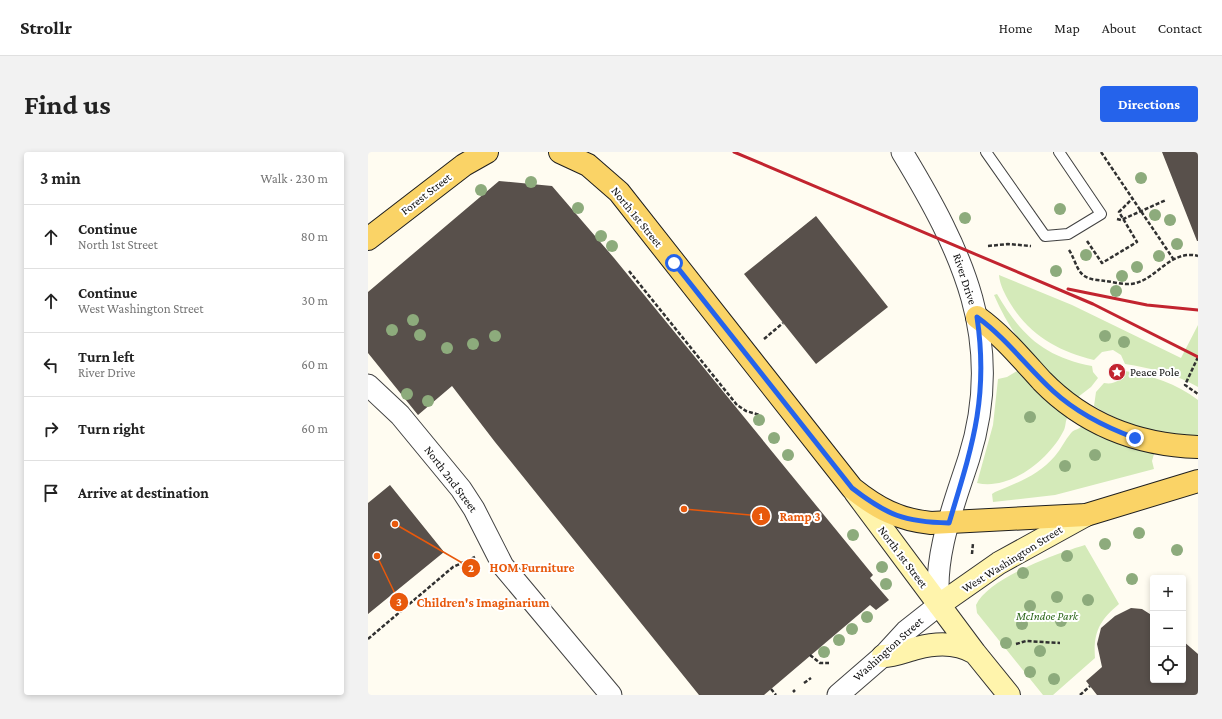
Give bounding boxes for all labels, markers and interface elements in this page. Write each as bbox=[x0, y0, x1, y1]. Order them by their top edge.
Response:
text: Strollr bbox=[20, 17, 72, 38]
text: Home bbox=[999, 20, 1032, 36]
text: Map bbox=[1054, 20, 1080, 36]
text: About bbox=[1102, 20, 1136, 36]
text: Contact bbox=[1158, 20, 1202, 36]
button: Directions bbox=[1100, 86, 1198, 122]
text: Find us bbox=[24, 89, 111, 120]
text: 3 min bbox=[40, 169, 81, 188]
street label: Forest Street bbox=[398, 169, 455, 218]
text: Walk · 230 m bbox=[260, 171, 328, 186]
street label: North 1st Street bbox=[608, 184, 666, 251]
text: Continue bbox=[78, 221, 137, 237]
icon: ahead bbox=[40, 226, 62, 248]
text: 80 m bbox=[301, 229, 328, 244]
text: North 1st Street bbox=[78, 237, 158, 252]
street label: River Drive bbox=[950, 252, 980, 306]
route start bbox=[665, 254, 683, 272]
text: Continue bbox=[78, 285, 137, 301]
icon: ahead bbox=[40, 290, 62, 312]
text: 30 m bbox=[302, 293, 328, 308]
text: West Washington Street bbox=[78, 301, 204, 316]
text: Turn left bbox=[78, 349, 134, 365]
icon: left bbox=[40, 354, 62, 376]
text: 60 m bbox=[301, 357, 328, 372]
place icon: Peace Pole bbox=[1107, 362, 1127, 382]
text: River Drive bbox=[78, 365, 136, 380]
place label: Peace Pole bbox=[1130, 365, 1179, 379]
icon: right bbox=[40, 418, 62, 440]
text: Turn right bbox=[78, 421, 145, 437]
text: 60 m bbox=[301, 421, 328, 436]
route end bbox=[1126, 429, 1144, 447]
street label: North 2nd Street bbox=[421, 443, 481, 516]
icon: arrive bbox=[40, 482, 62, 504]
text: Arrive at destination bbox=[78, 485, 209, 501]
callout: Ramp 3 bbox=[751, 504, 828, 529]
text: 1 bbox=[759, 509, 764, 523]
text: Ramp 3 bbox=[779, 509, 821, 524]
street label: West Washington Street bbox=[959, 522, 1066, 596]
street label: North 1st Street bbox=[875, 523, 931, 591]
callout: HOM Furniture bbox=[461, 555, 582, 580]
text: HOM Furniture bbox=[489, 560, 575, 575]
text: 2 bbox=[468, 561, 474, 575]
map controls bbox=[1150, 575, 1186, 683]
button: + bbox=[1150, 575, 1186, 611]
callout: Children's Imaginarium bbox=[389, 590, 558, 615]
text: 3 bbox=[396, 595, 402, 609]
text: Children's Imaginarium bbox=[416, 595, 550, 610]
park label: McIndoe Park bbox=[1015, 609, 1079, 623]
button: − bbox=[1150, 611, 1186, 647]
street label: Washington Street bbox=[850, 613, 927, 684]
button: locate bbox=[1150, 647, 1186, 683]

